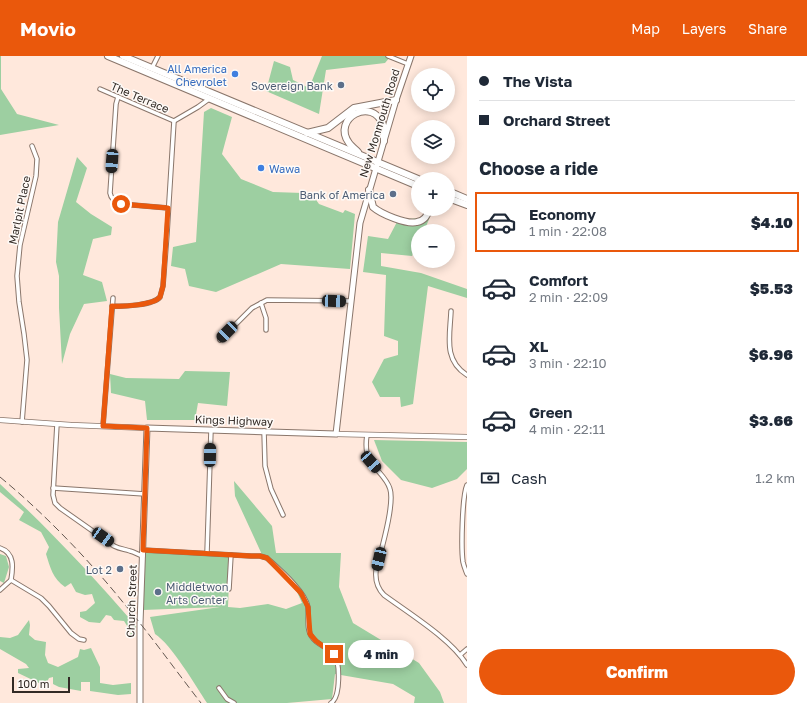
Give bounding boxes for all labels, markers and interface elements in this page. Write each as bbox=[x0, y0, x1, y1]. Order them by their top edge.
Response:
text: Movio bbox=[20, 17, 76, 40]
text: Map bbox=[631, 20, 660, 37]
text: Layers bbox=[682, 20, 726, 37]
text: Share bbox=[748, 20, 787, 37]
place label: All America Chevrolet bbox=[167, 62, 227, 88]
street label: New Monmouth Road bbox=[356, 67, 402, 179]
map controls bbox=[411, 68, 455, 268]
button: locate bbox=[411, 68, 455, 112]
marker: All America Chevrolet bbox=[230, 69, 240, 79]
text: The Vista bbox=[503, 72, 572, 90]
street label: The Terrace bbox=[109, 79, 171, 115]
place label: Sovereign Bank bbox=[251, 79, 333, 92]
marker: Sovereign Bank bbox=[336, 80, 346, 90]
text: Orchard Street bbox=[503, 111, 610, 129]
button: layers bbox=[411, 120, 455, 164]
car bbox=[105, 149, 119, 173]
text: Choose a ride bbox=[479, 157, 598, 179]
place label: Wawa bbox=[269, 162, 300, 175]
marker: Wawa bbox=[256, 163, 266, 173]
button: + bbox=[411, 172, 455, 216]
street label: Marlpit Place bbox=[5, 175, 33, 245]
place label: Bank of America bbox=[299, 188, 385, 201]
marker: Bank of America bbox=[388, 189, 398, 199]
route start bbox=[112, 195, 130, 213]
icon: car bbox=[481, 204, 517, 240]
text: Economy bbox=[529, 205, 596, 223]
text: $4.10 bbox=[751, 213, 793, 231]
text: 1 min · 22:08 bbox=[529, 223, 607, 239]
button: − bbox=[411, 224, 455, 268]
icon: car bbox=[481, 270, 517, 306]
text: Comfort bbox=[529, 271, 588, 289]
text: $5.53 bbox=[750, 279, 793, 297]
text: 2 min · 22:09 bbox=[529, 289, 608, 305]
car bbox=[322, 295, 346, 307]
car bbox=[214, 319, 240, 345]
icon: car bbox=[481, 336, 517, 372]
text: XL bbox=[529, 337, 548, 355]
text: $6.96 bbox=[749, 345, 793, 363]
text: 3 min · 22:10 bbox=[529, 355, 607, 371]
icon: car bbox=[481, 402, 517, 438]
text: Green bbox=[529, 403, 572, 421]
text: $3.66 bbox=[749, 411, 793, 429]
street label: Kings Highway bbox=[195, 412, 273, 428]
text: 4 min · 22:11 bbox=[529, 421, 605, 437]
car bbox=[204, 443, 216, 467]
car bbox=[359, 449, 383, 475]
icon: cash bbox=[479, 467, 501, 489]
text: Cash bbox=[511, 469, 547, 487]
text: 1.2 km bbox=[755, 470, 795, 486]
car bbox=[90, 525, 116, 549]
car bbox=[370, 546, 388, 572]
place label: Lot 2 bbox=[86, 563, 112, 576]
marker: Lot 2 bbox=[115, 564, 125, 574]
street label: Church Street bbox=[123, 564, 139, 638]
place label: Middletwon Arts Center bbox=[166, 580, 228, 606]
marker: Middletwon Arts Center bbox=[153, 587, 163, 597]
callout: 4 min bbox=[348, 640, 414, 668]
route end bbox=[325, 645, 343, 663]
text: 4 min bbox=[364, 646, 398, 662]
button: Confirm bbox=[479, 649, 795, 695]
scale bar bbox=[12, 675, 70, 694]
text: 100 m bbox=[18, 677, 49, 690]

